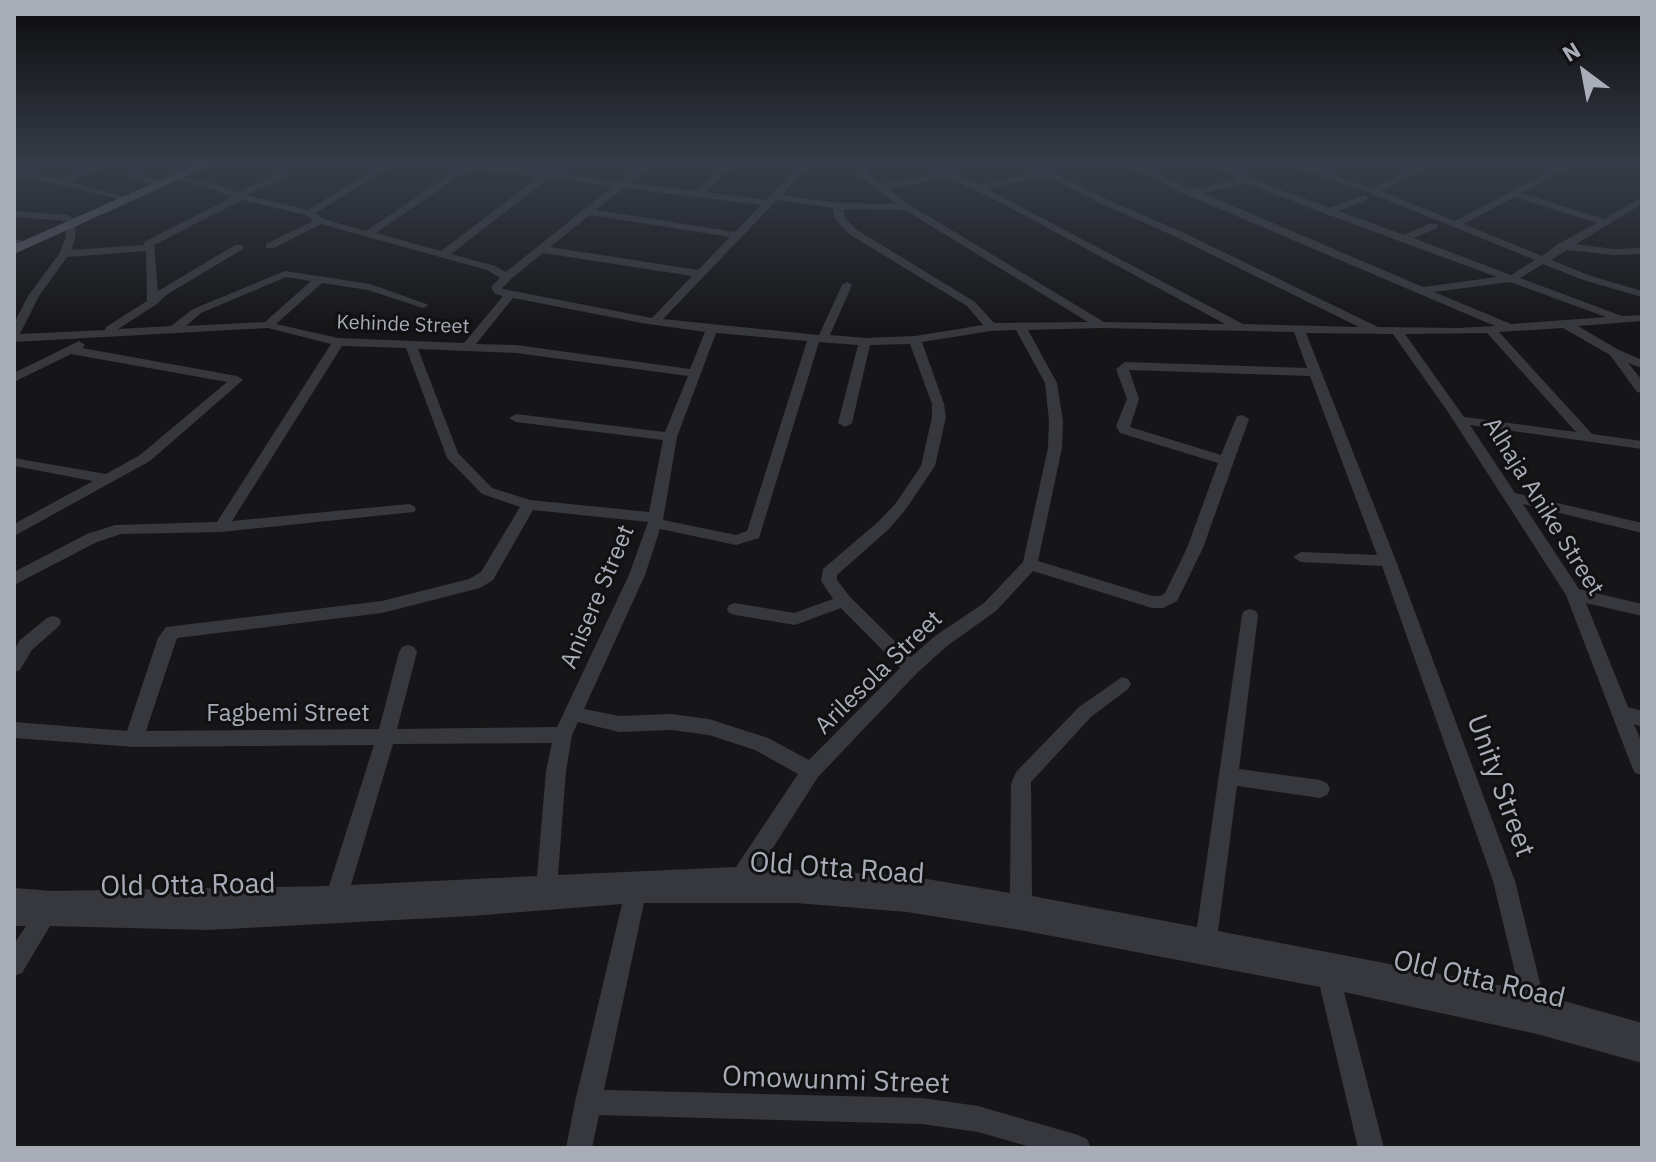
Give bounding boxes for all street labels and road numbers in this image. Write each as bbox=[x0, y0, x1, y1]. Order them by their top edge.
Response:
street label: Kehinde Street bbox=[336, 311, 470, 339]
street label: Alhaja Anike Street bbox=[1477, 413, 1609, 601]
street label: Anisere Street bbox=[555, 521, 641, 673]
street label: Arilesola Street bbox=[809, 605, 949, 741]
street label: Fagbemi Street bbox=[206, 700, 370, 728]
street label: Unity Street bbox=[1459, 710, 1541, 862]
street label: Old Otta Road bbox=[748, 846, 926, 892]
street label: Old Otta Road bbox=[100, 868, 276, 904]
street label: Old Otta Road bbox=[1390, 944, 1568, 1016]
street label: Omowunmi Street bbox=[721, 1060, 951, 1102]

